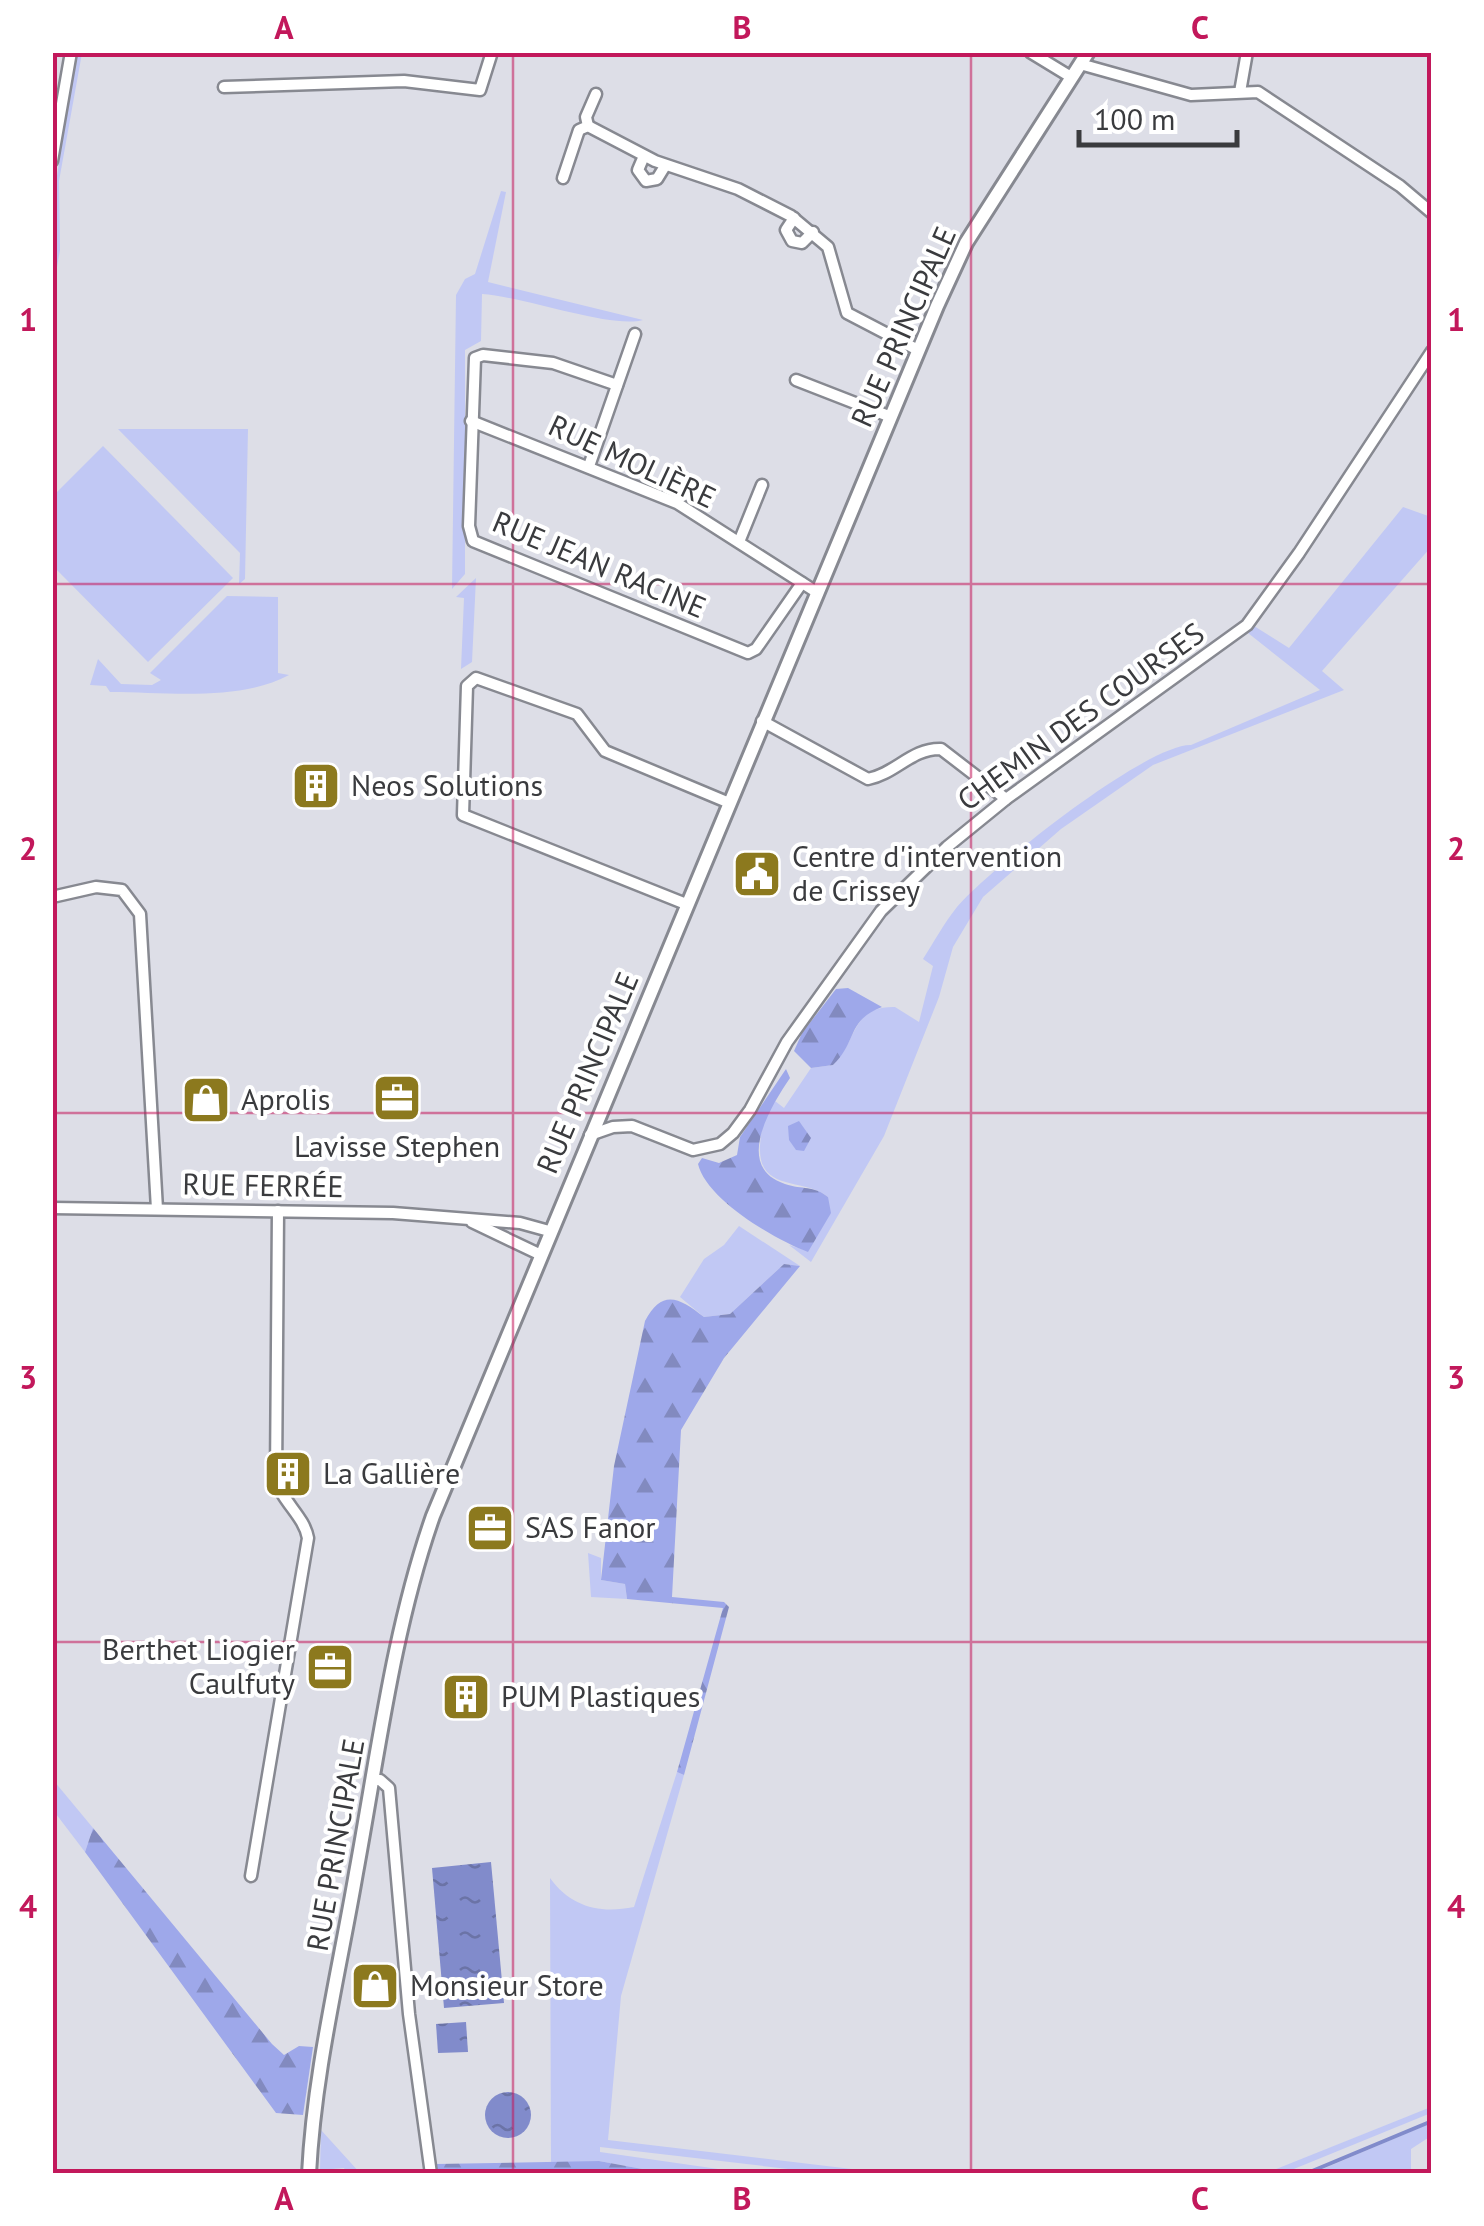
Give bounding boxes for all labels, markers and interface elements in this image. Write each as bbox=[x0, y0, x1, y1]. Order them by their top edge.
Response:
text: A bbox=[274, 6, 294, 48]
text: B bbox=[733, 6, 751, 48]
text: C bbox=[1191, 6, 1209, 48]
scale bar bbox=[1079, 85, 1236, 147]
text: 100 m bbox=[1094, 99, 1175, 138]
street label: RUE PRINCIPALE bbox=[841, 220, 964, 432]
text: 1 bbox=[19, 298, 37, 340]
text: 1 bbox=[1447, 298, 1465, 340]
street label: RUE MOLIÈRE bbox=[543, 405, 722, 516]
street label: RUE JEAN RACINE bbox=[487, 501, 712, 626]
street label: CHEMIN DES COURSES bbox=[949, 613, 1211, 819]
building icon: Neos Solutions bbox=[290, 760, 342, 812]
place label: Neos Solutions bbox=[351, 765, 543, 804]
text: 2 bbox=[19, 827, 37, 869]
text: 2 bbox=[1447, 827, 1465, 869]
place label: Centre d'intervention de Crissey bbox=[792, 836, 1062, 909]
public building icon: Centre d'intervention de Crissey bbox=[731, 848, 783, 900]
street label: RUE PRINCIPALE bbox=[527, 966, 647, 1179]
office icon: Lavisse Stephen bbox=[371, 1072, 423, 1124]
shop icon: Aprolis bbox=[180, 1074, 232, 1126]
place label: Aprolis bbox=[241, 1079, 331, 1118]
place label: Lavisse Stephen bbox=[294, 1126, 500, 1165]
street label: RUE FERRÉE bbox=[182, 1164, 344, 1205]
text: 3 bbox=[19, 1356, 37, 1398]
text: 3 bbox=[1447, 1356, 1465, 1398]
building icon: La Gallière bbox=[262, 1448, 314, 1500]
place label: La Gallière bbox=[323, 1453, 460, 1492]
office icon: SAS Fanor bbox=[464, 1502, 516, 1554]
place label: SAS Fanor bbox=[525, 1507, 656, 1546]
place label: Berthet Liogier Caulfuty bbox=[102, 1629, 295, 1702]
office icon: Berthet Liogier Caulfuty bbox=[304, 1641, 356, 1693]
building icon: PUM Plastiques bbox=[440, 1671, 492, 1723]
place label: PUM Plastiques bbox=[501, 1676, 700, 1715]
street label: RUE PRINCIPALE bbox=[297, 1736, 372, 1954]
text: 4 bbox=[19, 1885, 37, 1927]
text: 4 bbox=[1447, 1885, 1465, 1927]
shop icon: Monsieur Store bbox=[349, 1960, 401, 2012]
place label: Monsieur Store bbox=[410, 1965, 604, 2004]
text: A bbox=[274, 2177, 294, 2219]
text: B bbox=[733, 2177, 751, 2219]
text: C bbox=[1191, 2177, 1209, 2219]

